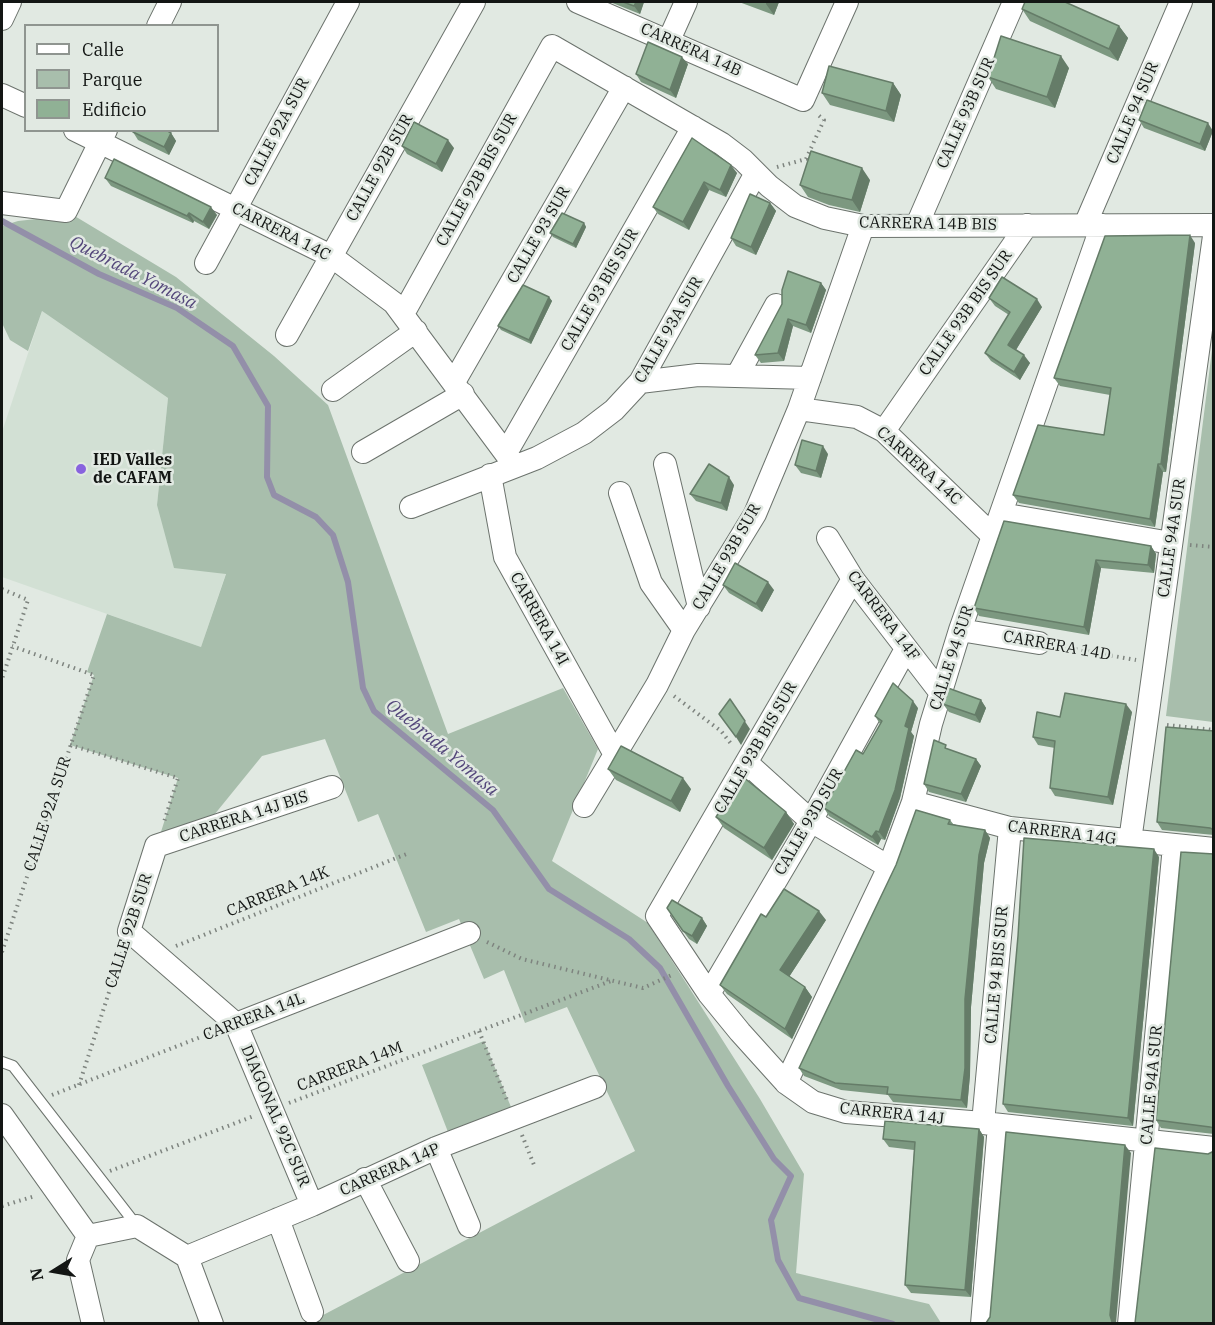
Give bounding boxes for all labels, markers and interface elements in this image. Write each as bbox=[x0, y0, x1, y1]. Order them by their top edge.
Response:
street label: CARRERA 14B bbox=[638, 19, 744, 81]
legend bbox=[24, 24, 219, 132]
text: Calle bbox=[82, 38, 124, 61]
street label: CALLE 93B SUR bbox=[933, 54, 999, 172]
street label: CALLE 94 SUR bbox=[1103, 59, 1163, 167]
text: Parque bbox=[82, 68, 142, 91]
street label: CALLE 92A SUR bbox=[240, 75, 314, 189]
text: Edificio bbox=[82, 98, 146, 121]
street label: CALLE 92B BIS SUR bbox=[432, 110, 522, 250]
street label: CALLE 92B SUR bbox=[343, 111, 417, 225]
street label: CALLE 93 SUR bbox=[503, 183, 575, 287]
street label: CARRERA 14C bbox=[228, 199, 334, 265]
street label: CARRERA 14B BIS bbox=[859, 213, 997, 235]
street label: CALLE 93 BIS SUR bbox=[557, 225, 643, 355]
water label: Quebrada Yomasa bbox=[66, 232, 200, 314]
street label: CALLE 93B BIS SUR bbox=[915, 246, 1017, 380]
street label: CALLE 93A SUR bbox=[631, 273, 707, 387]
street label: CARRERA 14C bbox=[872, 423, 966, 509]
place label: IED Valles de CAFAM bbox=[93, 450, 172, 488]
marker: IED Valles de CAFAM bbox=[74, 462, 88, 476]
street label: CALLE 94A SUR bbox=[1154, 477, 1190, 599]
street label: CALLE 93B SUR bbox=[689, 500, 765, 614]
street label: CARRERA 14F bbox=[843, 567, 923, 665]
street label: CARRERA 14I bbox=[506, 569, 572, 669]
street label: CALLE 94 SUR bbox=[926, 603, 978, 713]
street label: CARRERA 14D bbox=[1002, 627, 1112, 665]
street label: CALLE 93B BIS SUR bbox=[710, 679, 802, 817]
water label: Quebrada Yomasa bbox=[381, 695, 503, 801]
street label: CALLE 92A SUR bbox=[20, 754, 76, 874]
street label: CALLE 93D SUR bbox=[771, 765, 847, 879]
street label: CARRERA 14J BIS bbox=[177, 787, 311, 847]
street label: CARRERA 14G bbox=[1007, 817, 1117, 849]
street label: CARRERA 14K bbox=[224, 863, 332, 921]
street label: CALLE 92B SUR bbox=[101, 871, 157, 991]
street label: CALLE 94 BIS SUR bbox=[981, 905, 1013, 1045]
street label: CARRERA 14L bbox=[201, 989, 307, 1045]
street label: CALLE 94A SUR bbox=[1137, 1024, 1167, 1146]
street label: CARRERA 14M bbox=[294, 1038, 406, 1096]
street label: DIAGONAL 92C SUR bbox=[236, 1042, 314, 1190]
street label: CARRERA 14J bbox=[839, 1099, 945, 1129]
street label: CARRERA 14P bbox=[337, 1139, 443, 1201]
north arrow bbox=[24, 1241, 84, 1301]
text: N bbox=[25, 1266, 47, 1283]

